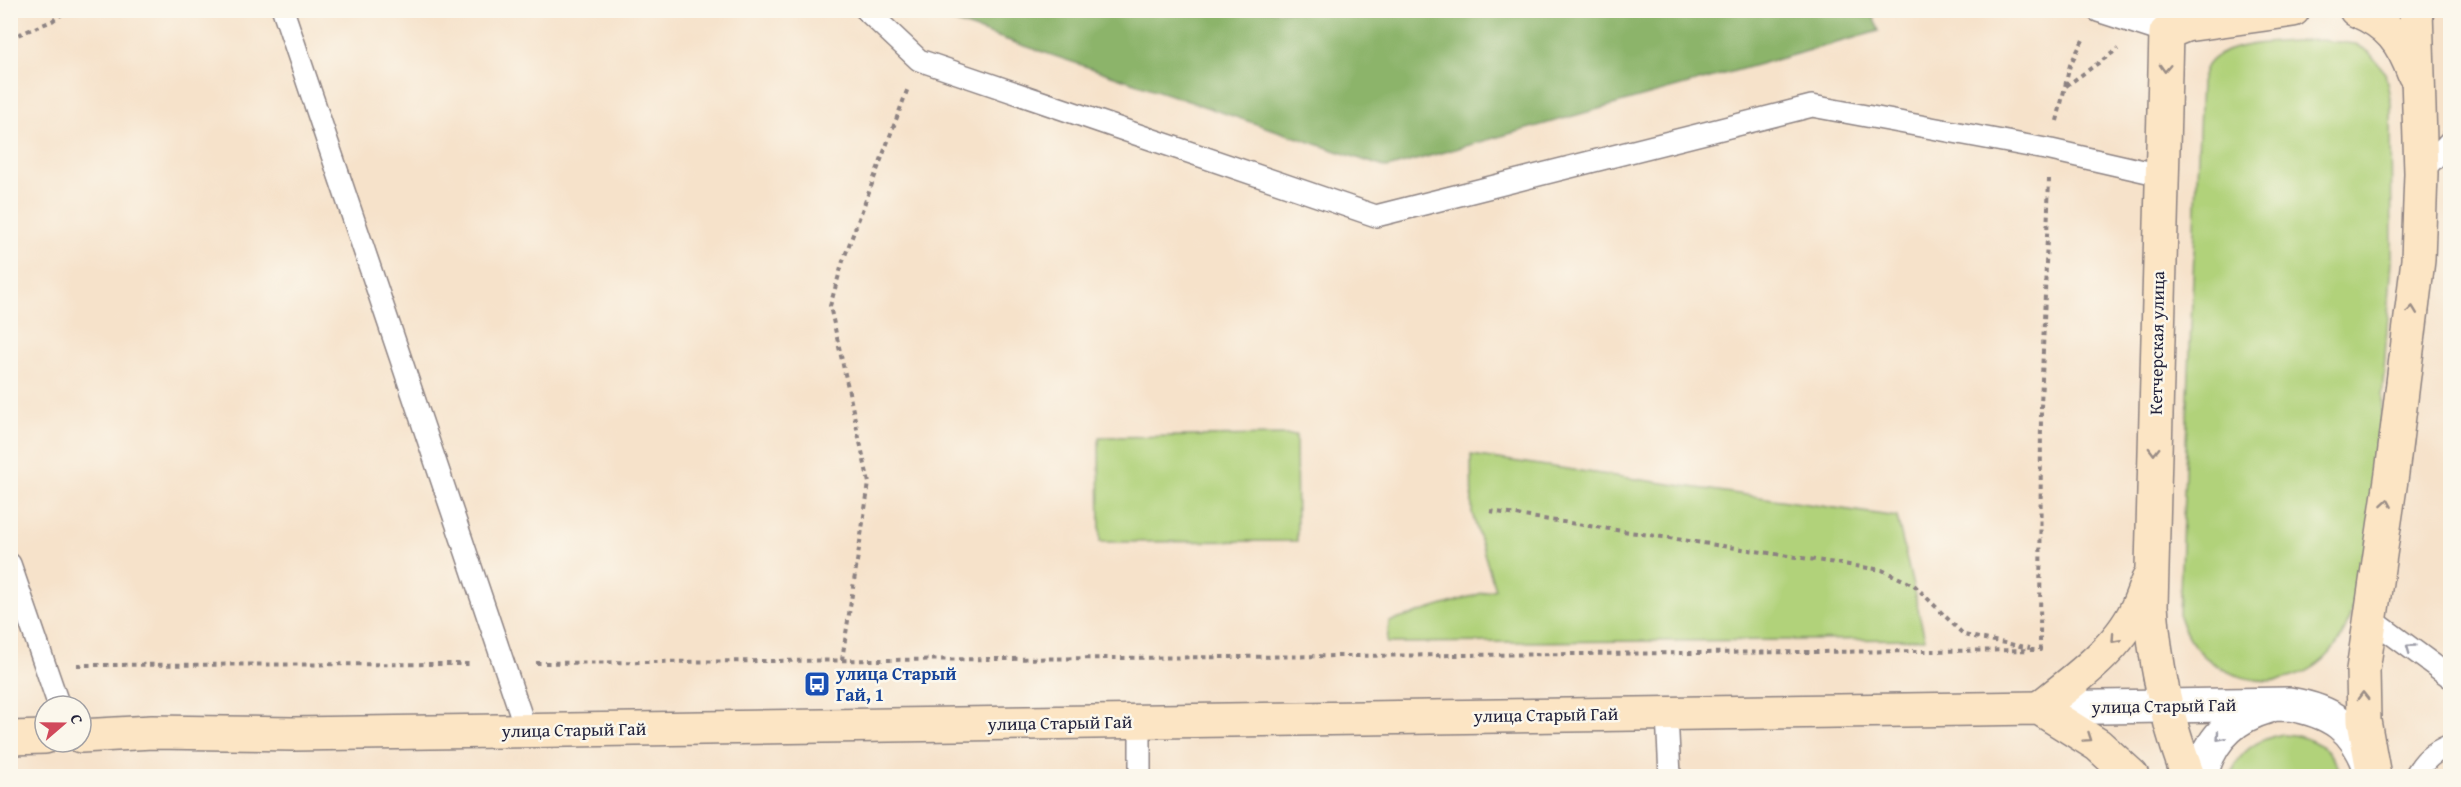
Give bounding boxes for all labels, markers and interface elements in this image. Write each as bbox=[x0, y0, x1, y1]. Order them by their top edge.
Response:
one-way arrow bbox=[2159, 63, 2171, 72]
street label: Кетчерская улица bbox=[2142, 271, 2171, 415]
one-way arrow bbox=[2405, 305, 2418, 314]
one-way arrow bbox=[2148, 447, 2161, 456]
one-way arrow bbox=[2381, 499, 2393, 508]
one-way arrow bbox=[2111, 632, 2122, 643]
one-way arrow bbox=[2406, 644, 2417, 655]
place label: улица Старый Гай, 1 bbox=[835, 660, 956, 708]
bus stop icon: улица Старый Гай, 1 bbox=[802, 669, 832, 699]
street label: улица Старый Гай bbox=[2090, 691, 2237, 720]
one-way arrow bbox=[2357, 692, 2369, 701]
north arrow bbox=[33, 694, 93, 754]
street label: улица Старый Гай bbox=[1472, 700, 1619, 729]
street label: улица Старый Гай bbox=[986, 708, 1133, 737]
text: С bbox=[64, 711, 90, 727]
street label: улица Старый Гай bbox=[500, 715, 647, 744]
one-way arrow bbox=[2216, 730, 2227, 740]
one-way arrow bbox=[2082, 731, 2093, 742]

